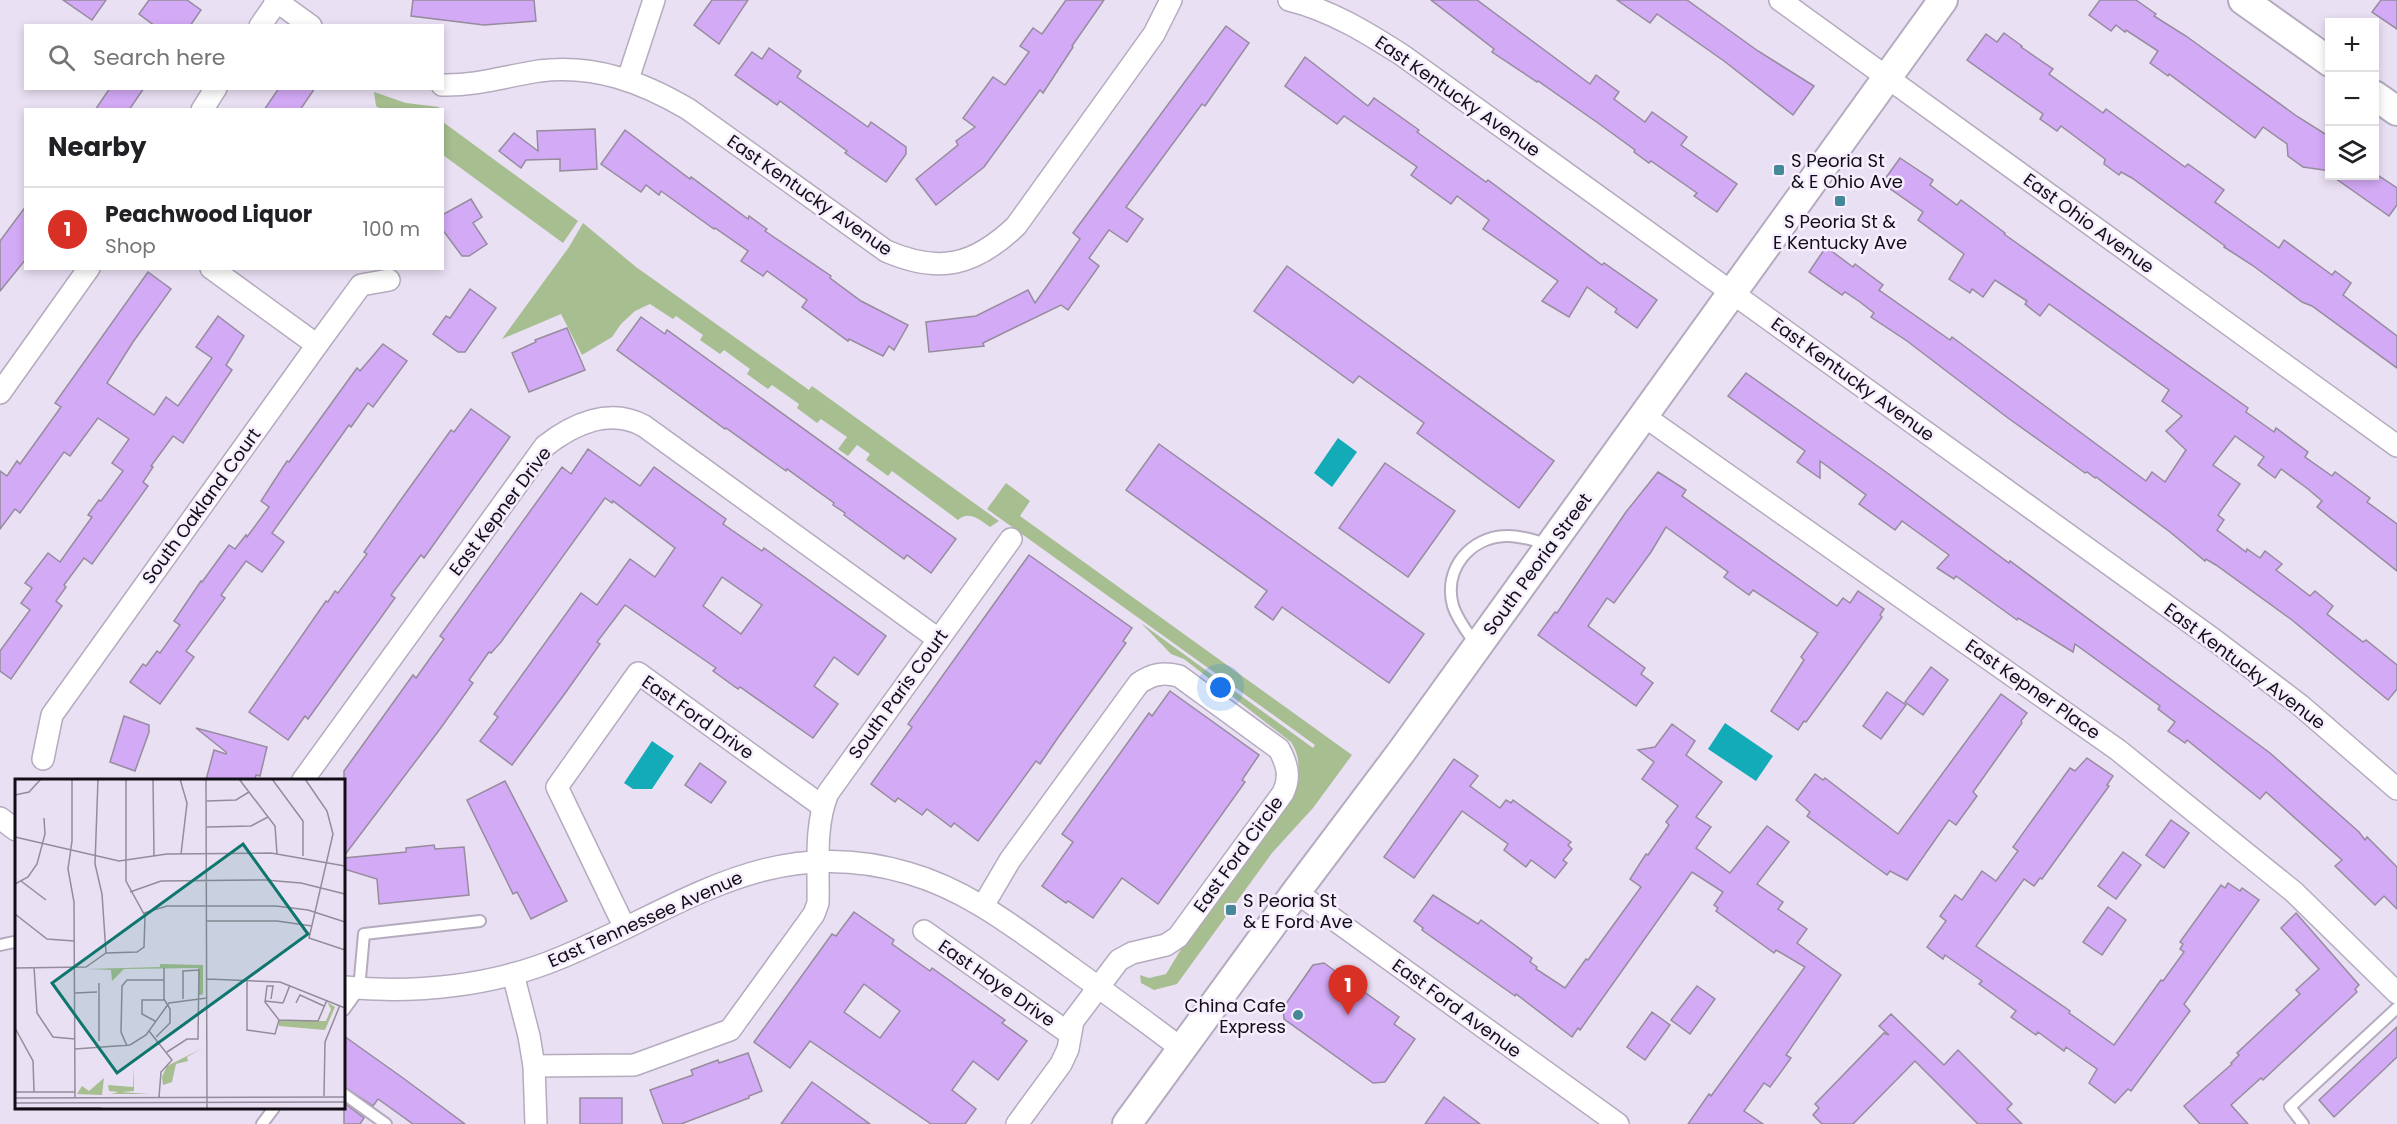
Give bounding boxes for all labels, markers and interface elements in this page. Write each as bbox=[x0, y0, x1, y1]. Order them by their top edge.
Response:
map controls bbox=[2325, 18, 2379, 180]
button: + bbox=[2325, 18, 2379, 72]
search box bbox=[24, 24, 444, 90]
street label: East Kentucky Avenue bbox=[1370, 29, 1546, 163]
icon: search bbox=[45, 41, 78, 74]
text: Search here bbox=[93, 42, 226, 73]
button: − bbox=[2325, 72, 2379, 126]
button: layers bbox=[2325, 126, 2379, 180]
street label: East Kentucky Avenue bbox=[722, 128, 898, 262]
text: Nearby bbox=[48, 129, 146, 165]
place label: S Peoria St & E Ohio Ave bbox=[1791, 148, 1903, 194]
marker: S Peoria St & E Ohio Ave bbox=[1772, 163, 1786, 177]
street label: East Ohio Avenue bbox=[2018, 167, 2160, 279]
marker: S Peoria St & E Kentucky Ave bbox=[1833, 194, 1847, 208]
text: Peachwood Liquor bbox=[105, 199, 312, 230]
place label: S Peoria St & E Kentucky Ave bbox=[1773, 209, 1907, 255]
text: 1 bbox=[64, 215, 71, 243]
text: 100 m bbox=[363, 215, 420, 243]
text: Shop bbox=[105, 232, 156, 260]
street label: East Kentucky Avenue bbox=[1766, 311, 1940, 447]
street label: South Oakland Court bbox=[136, 423, 266, 589]
street label: East Kepner Drive bbox=[443, 441, 557, 581]
street label: South Peoria Street bbox=[1477, 488, 1597, 640]
street label: East Kentucky Avenue bbox=[2159, 597, 2331, 735]
street label: South Paris Court bbox=[842, 624, 954, 764]
street label: East Kepner Place bbox=[1960, 633, 2106, 745]
street label: East Ford Drive bbox=[637, 669, 759, 765]
your location bbox=[1206, 673, 1235, 702]
inset map bbox=[15, 779, 345, 1109]
street label: East Ford Circle bbox=[1187, 791, 1289, 917]
street label: East Tennessee Avenue bbox=[544, 865, 746, 973]
place label: S Peoria St & E Ford Ave bbox=[1243, 888, 1353, 934]
marker: S Peoria St & E Ford Ave bbox=[1224, 903, 1238, 917]
street label: East Hoye Drive bbox=[934, 933, 1060, 1033]
street label: East Ford Avenue bbox=[1387, 953, 1527, 1063]
pin: 1 bbox=[1328, 966, 1368, 1015]
place label: China Cafe Express bbox=[1185, 993, 1286, 1039]
marker: China Cafe Express bbox=[1291, 1008, 1305, 1022]

